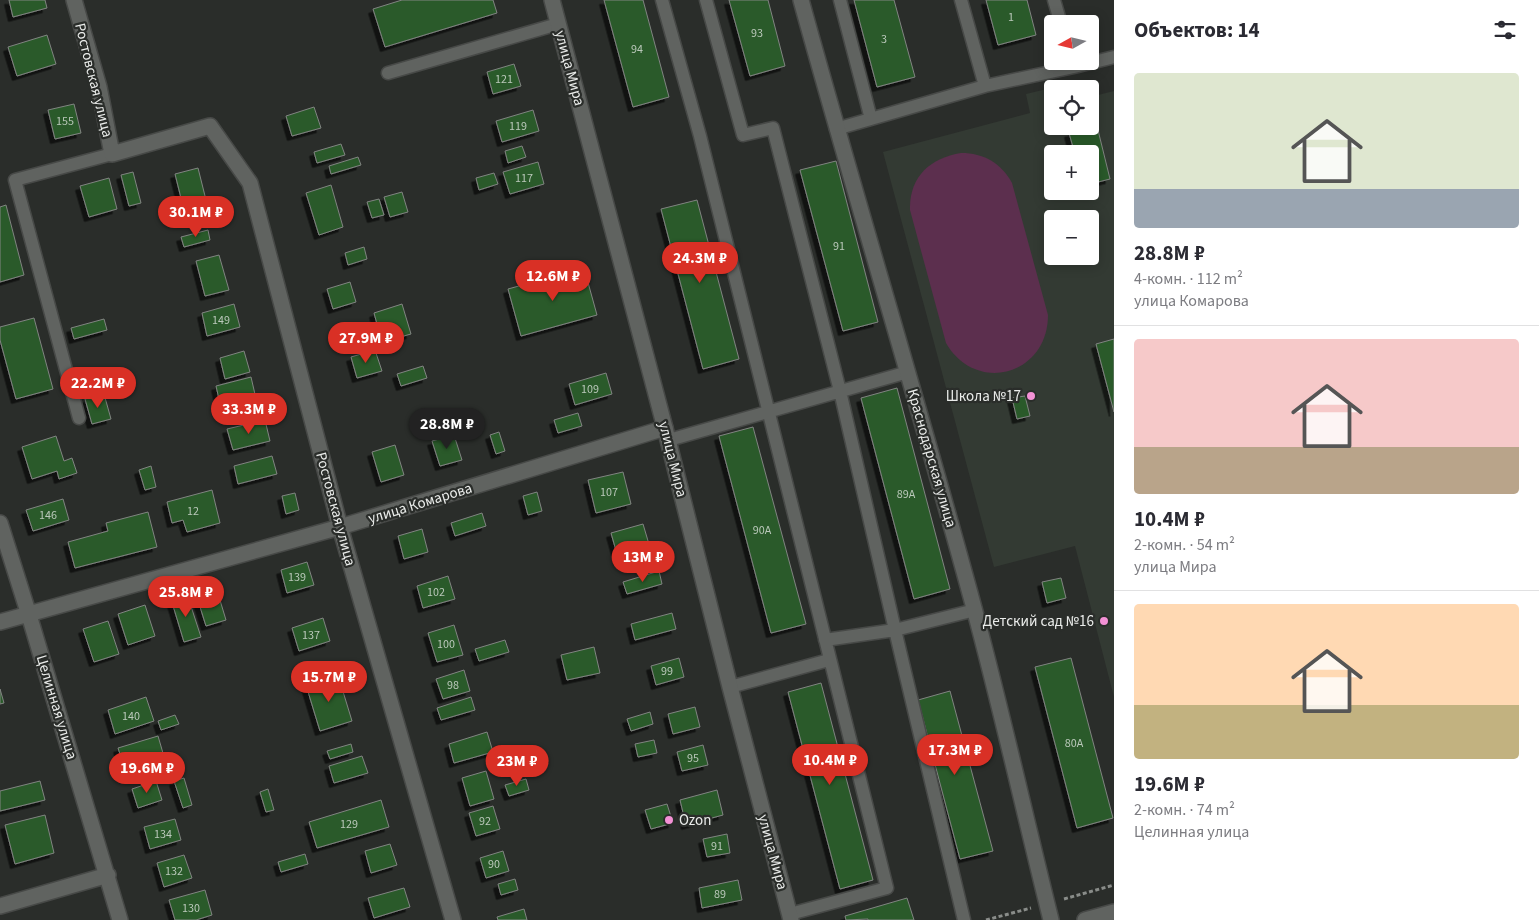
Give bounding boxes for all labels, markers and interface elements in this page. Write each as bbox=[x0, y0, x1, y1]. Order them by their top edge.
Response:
house number: 1 bbox=[1008, 9, 1014, 26]
north arrow bbox=[1044, 15, 1099, 70]
map controls bbox=[1044, 15, 1099, 265]
text: Объектов: 14 bbox=[1134, 15, 1260, 45]
icon: filters bbox=[1491, 16, 1519, 44]
street label: Ростовская улица bbox=[69, 21, 118, 139]
house number: 93 bbox=[751, 25, 763, 42]
street label: улица Мира bbox=[549, 28, 590, 108]
house number: 3 bbox=[881, 31, 887, 48]
house number: 94 bbox=[631, 41, 643, 58]
house number: 121 bbox=[495, 71, 513, 88]
button: locate bbox=[1044, 80, 1099, 135]
icon: home bbox=[1282, 106, 1372, 196]
house number: 155 bbox=[56, 113, 74, 130]
house number: 119 bbox=[509, 118, 527, 135]
button: + bbox=[1044, 145, 1099, 200]
house number: 117 bbox=[515, 170, 533, 187]
pin: 30.1M ₽ bbox=[150, 196, 242, 238]
text: 30.1M ₽ bbox=[169, 201, 223, 223]
button: − bbox=[1044, 210, 1099, 265]
house number: 91 bbox=[833, 238, 845, 255]
text: 28.8M ₽ bbox=[1134, 238, 1205, 268]
pin: 24.3M ₽ bbox=[654, 242, 746, 284]
text: 24.3M ₽ bbox=[673, 247, 727, 269]
pin: 12.6M ₽ bbox=[507, 260, 599, 302]
text: 12.6M ₽ bbox=[526, 265, 580, 287]
text: 4-комн. · 112 m² bbox=[1134, 268, 1243, 290]
text: улица Комарова bbox=[1134, 290, 1249, 312]
house number: 149 bbox=[212, 312, 230, 329]
pin: 27.9M ₽ bbox=[320, 322, 412, 364]
text: 27.9M ₽ bbox=[339, 327, 393, 349]
pin: 22.2M ₽ bbox=[52, 366, 144, 409]
icon: home bbox=[1282, 371, 1372, 461]
text: 22.2M ₽ bbox=[71, 372, 125, 394]
house number: 109 bbox=[581, 381, 599, 398]
street label: Краснодарская улица bbox=[902, 386, 961, 530]
place label: Школа №17 bbox=[946, 386, 1021, 407]
marker: Школа №17 bbox=[1025, 390, 1037, 402]
pin: 33.3M ₽ bbox=[203, 392, 295, 435]
text: 33.3M ₽ bbox=[222, 398, 276, 420]
pin: 28.8M ₽ bbox=[401, 408, 493, 450]
text: 28.8M ₽ bbox=[420, 413, 474, 435]
street label: улица Мира bbox=[653, 419, 692, 499]
street label: Ростовская улица bbox=[310, 450, 361, 568]
street label: улица Комарова bbox=[366, 478, 475, 529]
house number: 107 bbox=[600, 484, 618, 501]
house number: 89А bbox=[897, 486, 916, 503]
house number: 12 bbox=[187, 503, 199, 520]
text: 10.4M ₽ bbox=[1134, 504, 1205, 534]
house number: 146 bbox=[39, 507, 57, 524]
house number: 90А bbox=[753, 522, 772, 539]
text: 2-комн. · 54 m² bbox=[1134, 534, 1235, 556]
pin: 13M ₽ bbox=[608, 540, 678, 583]
text: 13M ₽ bbox=[623, 546, 663, 568]
text: улица Мира bbox=[1134, 556, 1217, 578]
house number: 139 bbox=[288, 569, 306, 586]
pin: 25.8M ₽ bbox=[140, 576, 232, 618]
text: 25.8M ₽ bbox=[159, 581, 213, 603]
house number: 102 bbox=[427, 584, 445, 601]
place label: Детский сад №16 bbox=[983, 611, 1094, 632]
marker: Детский сад №16 bbox=[1098, 615, 1110, 627]
house number: 137 bbox=[302, 627, 320, 644]
house number: 100 bbox=[437, 636, 455, 653]
icon: home bbox=[1282, 636, 1372, 726]
street label: Целинная улица bbox=[31, 652, 82, 762]
pin: 15.7M ₽ bbox=[283, 660, 375, 703]
house number: 99 bbox=[661, 663, 673, 680]
text: 15.7M ₽ bbox=[302, 666, 356, 688]
house number: 98 bbox=[447, 677, 459, 694]
house number: 140 bbox=[122, 708, 140, 725]
pin: 17.3M ₽ bbox=[909, 734, 1001, 776]
house number: 80А bbox=[1065, 735, 1084, 752]
text: 17.3M ₽ bbox=[928, 739, 982, 761]
pin: 23M ₽ bbox=[482, 744, 552, 787]
pin: 10.4M ₽ bbox=[784, 744, 876, 786]
text: 10.4M ₽ bbox=[803, 749, 857, 771]
text: 23M ₽ bbox=[497, 750, 537, 772]
house number: 95 bbox=[687, 750, 699, 767]
pin: 19.6M ₽ bbox=[101, 752, 193, 794]
text: 19.6M ₽ bbox=[120, 757, 174, 779]
text: 19.6M ₽ bbox=[1134, 769, 1205, 799]
text: 2-комн. · 74 m² bbox=[1134, 799, 1235, 821]
place label: Ozon bbox=[679, 810, 711, 831]
street label: улица Мира bbox=[752, 812, 793, 892]
house number: 92 bbox=[479, 813, 491, 830]
marker: Ozon bbox=[663, 814, 675, 826]
house number: 129 bbox=[340, 816, 358, 833]
text: Целинная улица bbox=[1134, 821, 1249, 843]
house number: 134 bbox=[154, 826, 172, 843]
house number: 91 bbox=[711, 838, 723, 855]
house number: 90 bbox=[488, 856, 500, 873]
house number: 132 bbox=[165, 863, 183, 880]
house number: 89 bbox=[714, 886, 726, 903]
house number: 130 bbox=[182, 900, 200, 917]

